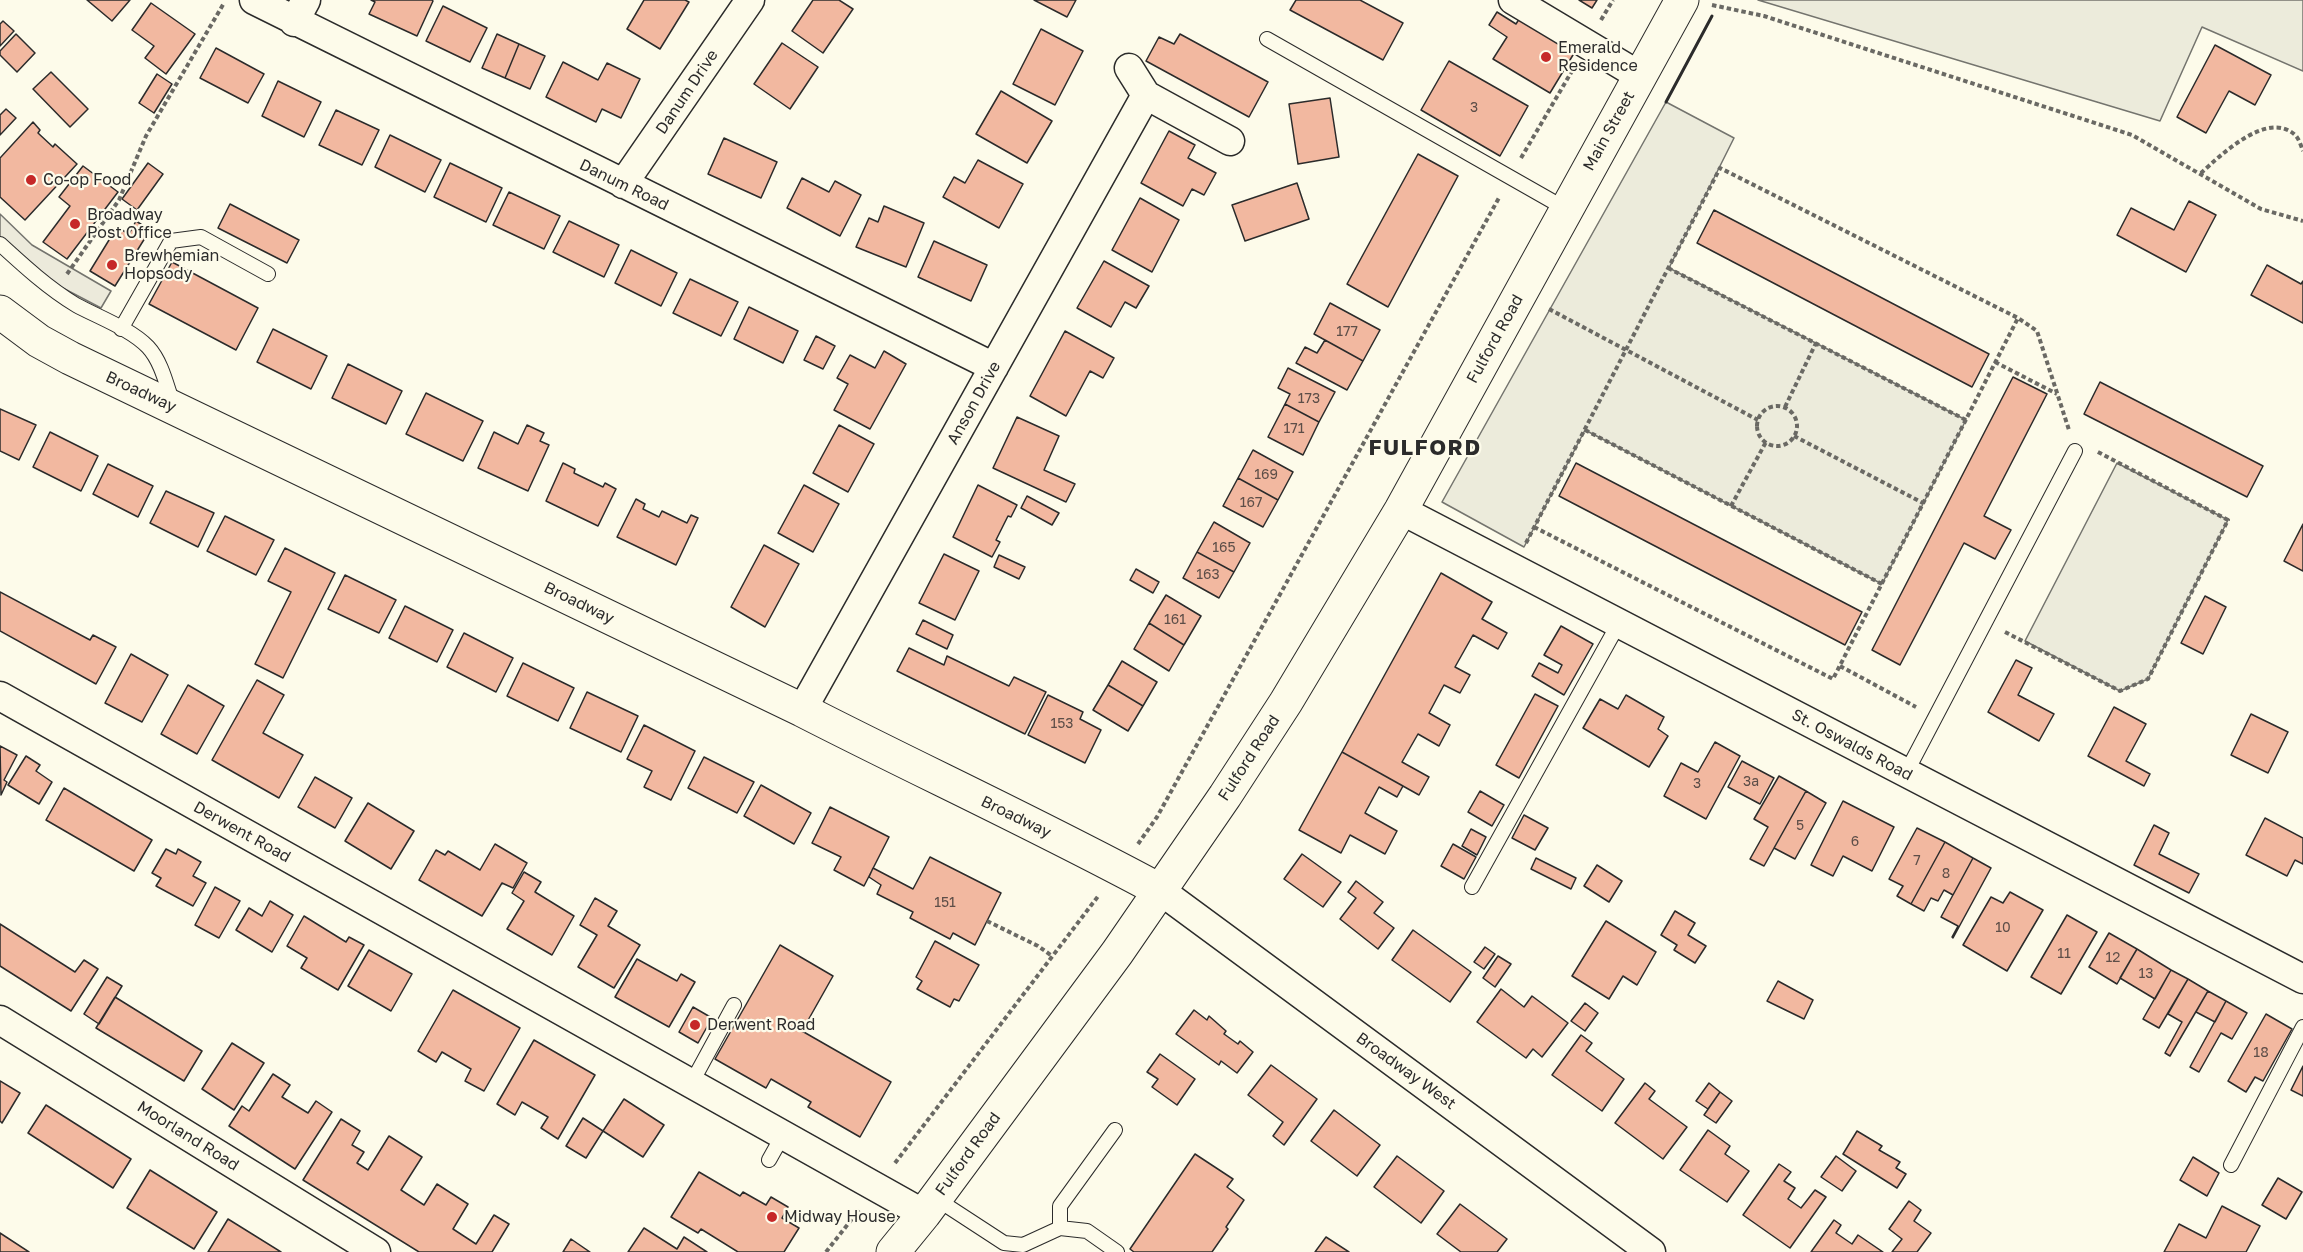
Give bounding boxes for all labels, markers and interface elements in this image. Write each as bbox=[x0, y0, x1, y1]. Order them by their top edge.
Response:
place label: Emerald Residence bbox=[1558, 38, 1638, 76]
street label: Danum Drive bbox=[652, 46, 722, 138]
marker: Emerald Residence bbox=[1539, 50, 1553, 64]
street label: Main Street bbox=[1579, 88, 1639, 174]
house number: 3 bbox=[1470, 100, 1478, 116]
street label: Danum Road bbox=[576, 155, 672, 215]
place label: Co-op Food bbox=[43, 170, 131, 190]
marker: Co-op Food bbox=[24, 173, 38, 187]
place label: Broadway Post Office bbox=[87, 205, 172, 243]
marker: Broadway Post Office bbox=[68, 217, 82, 231]
place label: Brewhemian Hopsody bbox=[124, 246, 219, 284]
marker: Brewhemian Hopsody bbox=[105, 258, 119, 272]
street label: Fulford Road bbox=[1463, 291, 1527, 387]
house number: 177 bbox=[1336, 324, 1358, 340]
street label: Anson Drive bbox=[943, 358, 1005, 448]
street label: Broadway bbox=[103, 367, 179, 417]
house number: 173 bbox=[1298, 391, 1320, 407]
house number: 171 bbox=[1284, 421, 1304, 437]
district label: FULFORD bbox=[1368, 435, 1482, 461]
house number: 169 bbox=[1254, 467, 1278, 483]
house number: 167 bbox=[1240, 495, 1262, 511]
house number: 165 bbox=[1212, 540, 1236, 556]
house number: 163 bbox=[1196, 567, 1220, 583]
street label: Broadway bbox=[541, 578, 617, 628]
house number: 161 bbox=[1164, 612, 1186, 628]
street label: St. Oswalds Road bbox=[1788, 705, 1916, 785]
street label: Fulford Road bbox=[1214, 712, 1284, 804]
house number: 153 bbox=[1050, 716, 1074, 732]
house number: 3a bbox=[1743, 774, 1759, 790]
house number: 3 bbox=[1693, 776, 1701, 792]
street label: Broadway bbox=[978, 792, 1054, 842]
street label: Derwent Road bbox=[190, 797, 294, 867]
house number: 5 bbox=[1796, 818, 1804, 834]
house number: 6 bbox=[1851, 834, 1859, 850]
house number: 7 bbox=[1913, 853, 1921, 869]
house number: 8 bbox=[1942, 866, 1950, 882]
house number: 151 bbox=[934, 895, 956, 911]
house number: 10 bbox=[1995, 920, 2011, 936]
house number: 11 bbox=[2057, 946, 2071, 962]
house number: 12 bbox=[2106, 950, 2120, 966]
house number: 13 bbox=[2139, 966, 2153, 982]
place label: Derwent Road bbox=[707, 1015, 815, 1035]
marker: Derwent Road bbox=[688, 1018, 702, 1032]
street label: Broadway West bbox=[1352, 1028, 1460, 1114]
house number: 18 bbox=[2253, 1045, 2269, 1061]
street label: Moorland Road bbox=[134, 1097, 242, 1175]
street label: Fulford Road bbox=[931, 1109, 1005, 1199]
place label: Midway House bbox=[784, 1207, 895, 1227]
marker: Midway House bbox=[765, 1210, 779, 1224]

